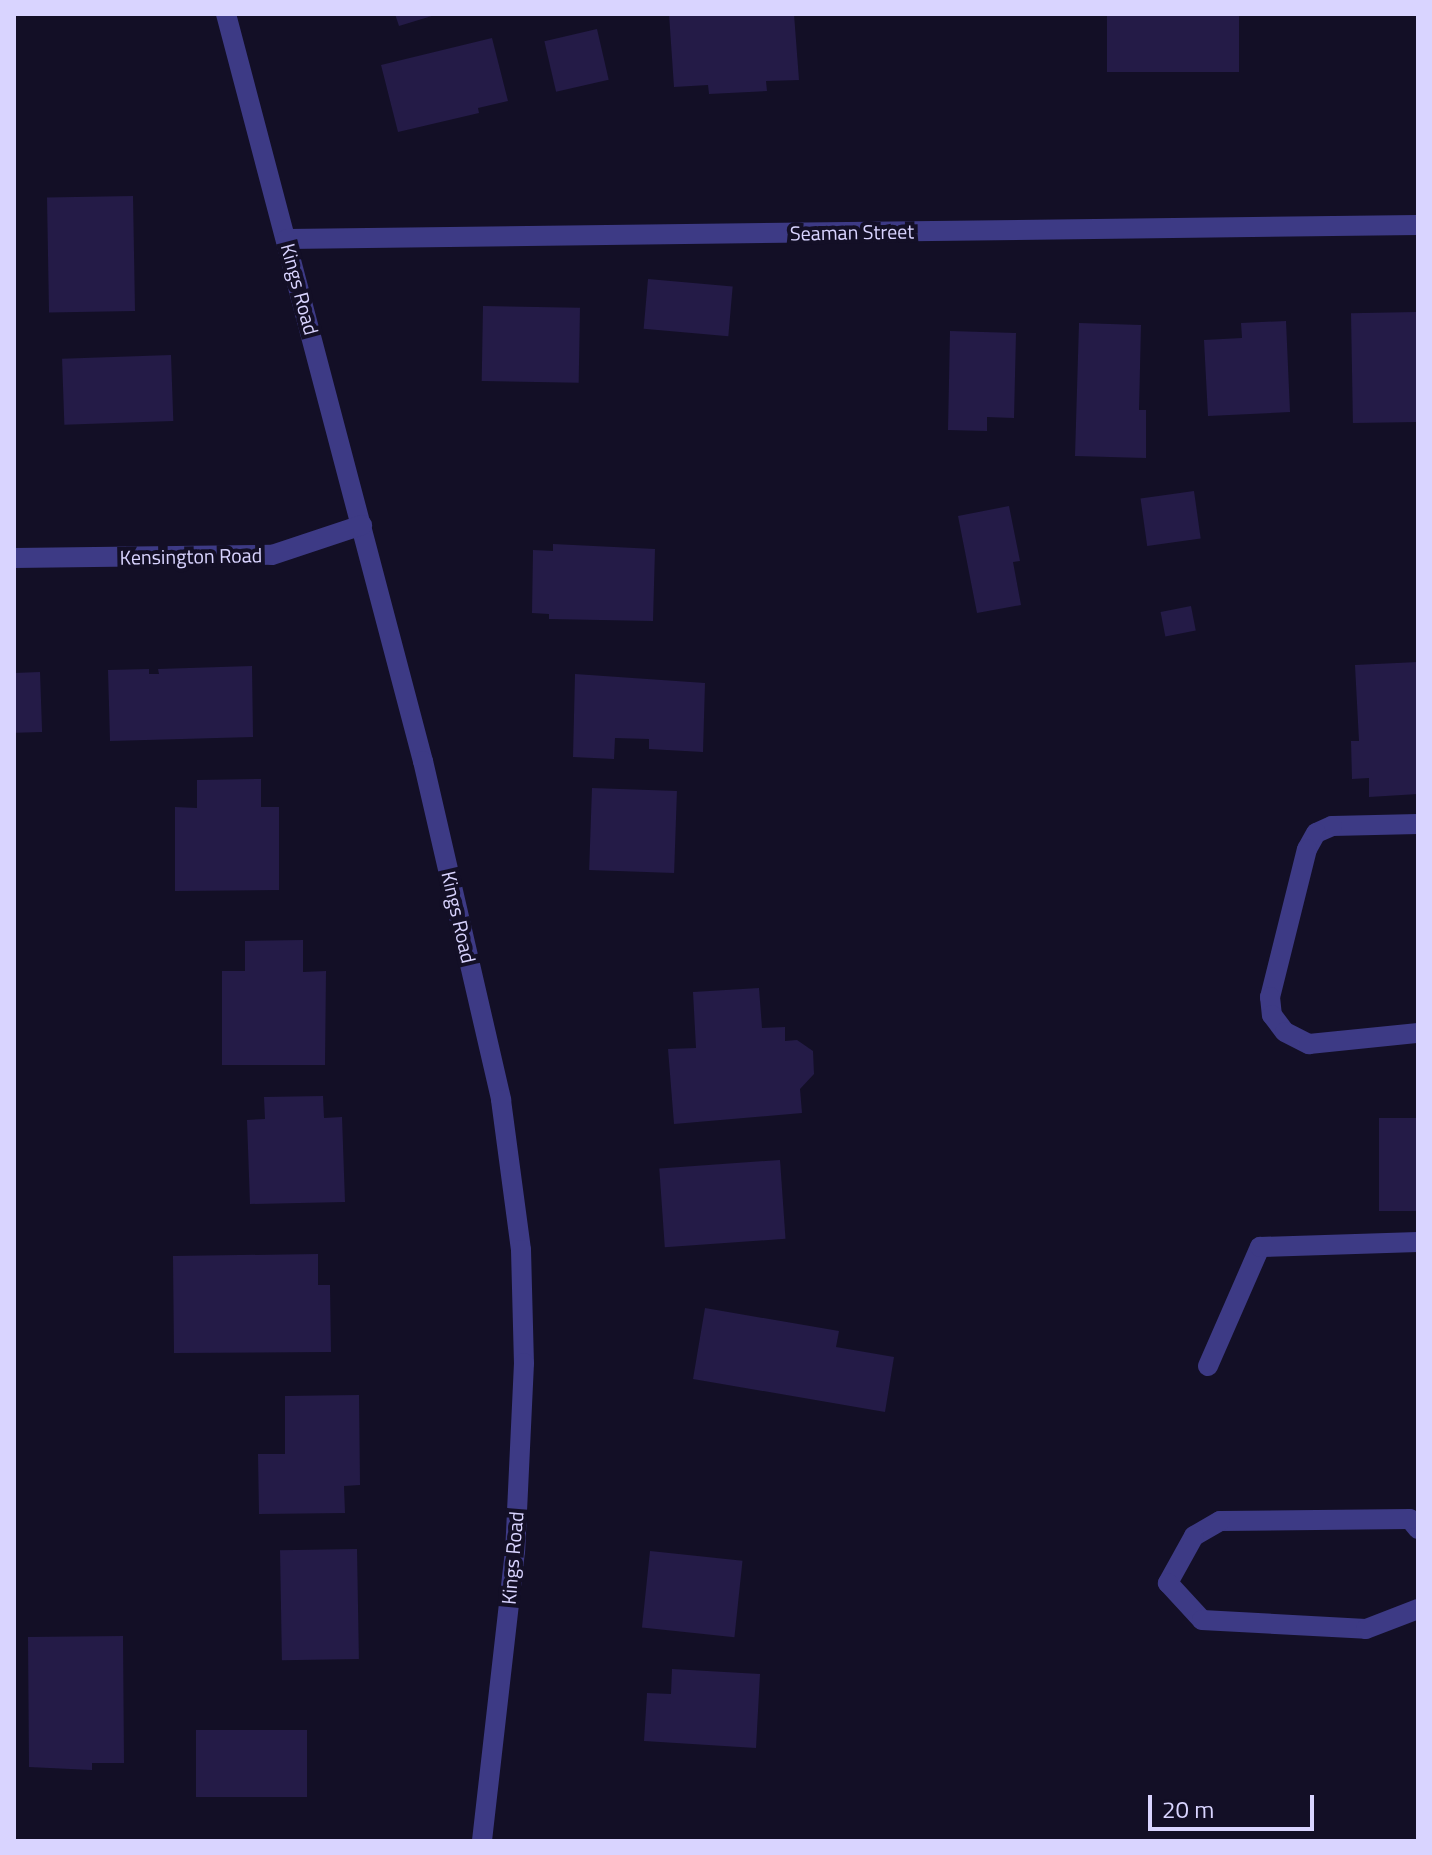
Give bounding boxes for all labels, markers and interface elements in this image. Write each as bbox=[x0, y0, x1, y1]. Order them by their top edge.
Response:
street label: Seaman Street bbox=[790, 219, 914, 245]
street label: Kings Road bbox=[276, 241, 324, 337]
street label: Kensington Road bbox=[119, 543, 263, 569]
street label: Kings Road bbox=[437, 869, 481, 965]
street label: Kings Road bbox=[496, 1510, 528, 1606]
scale bar bbox=[1152, 1779, 1318, 1829]
text: 20 m bbox=[1162, 1791, 1214, 1827]

